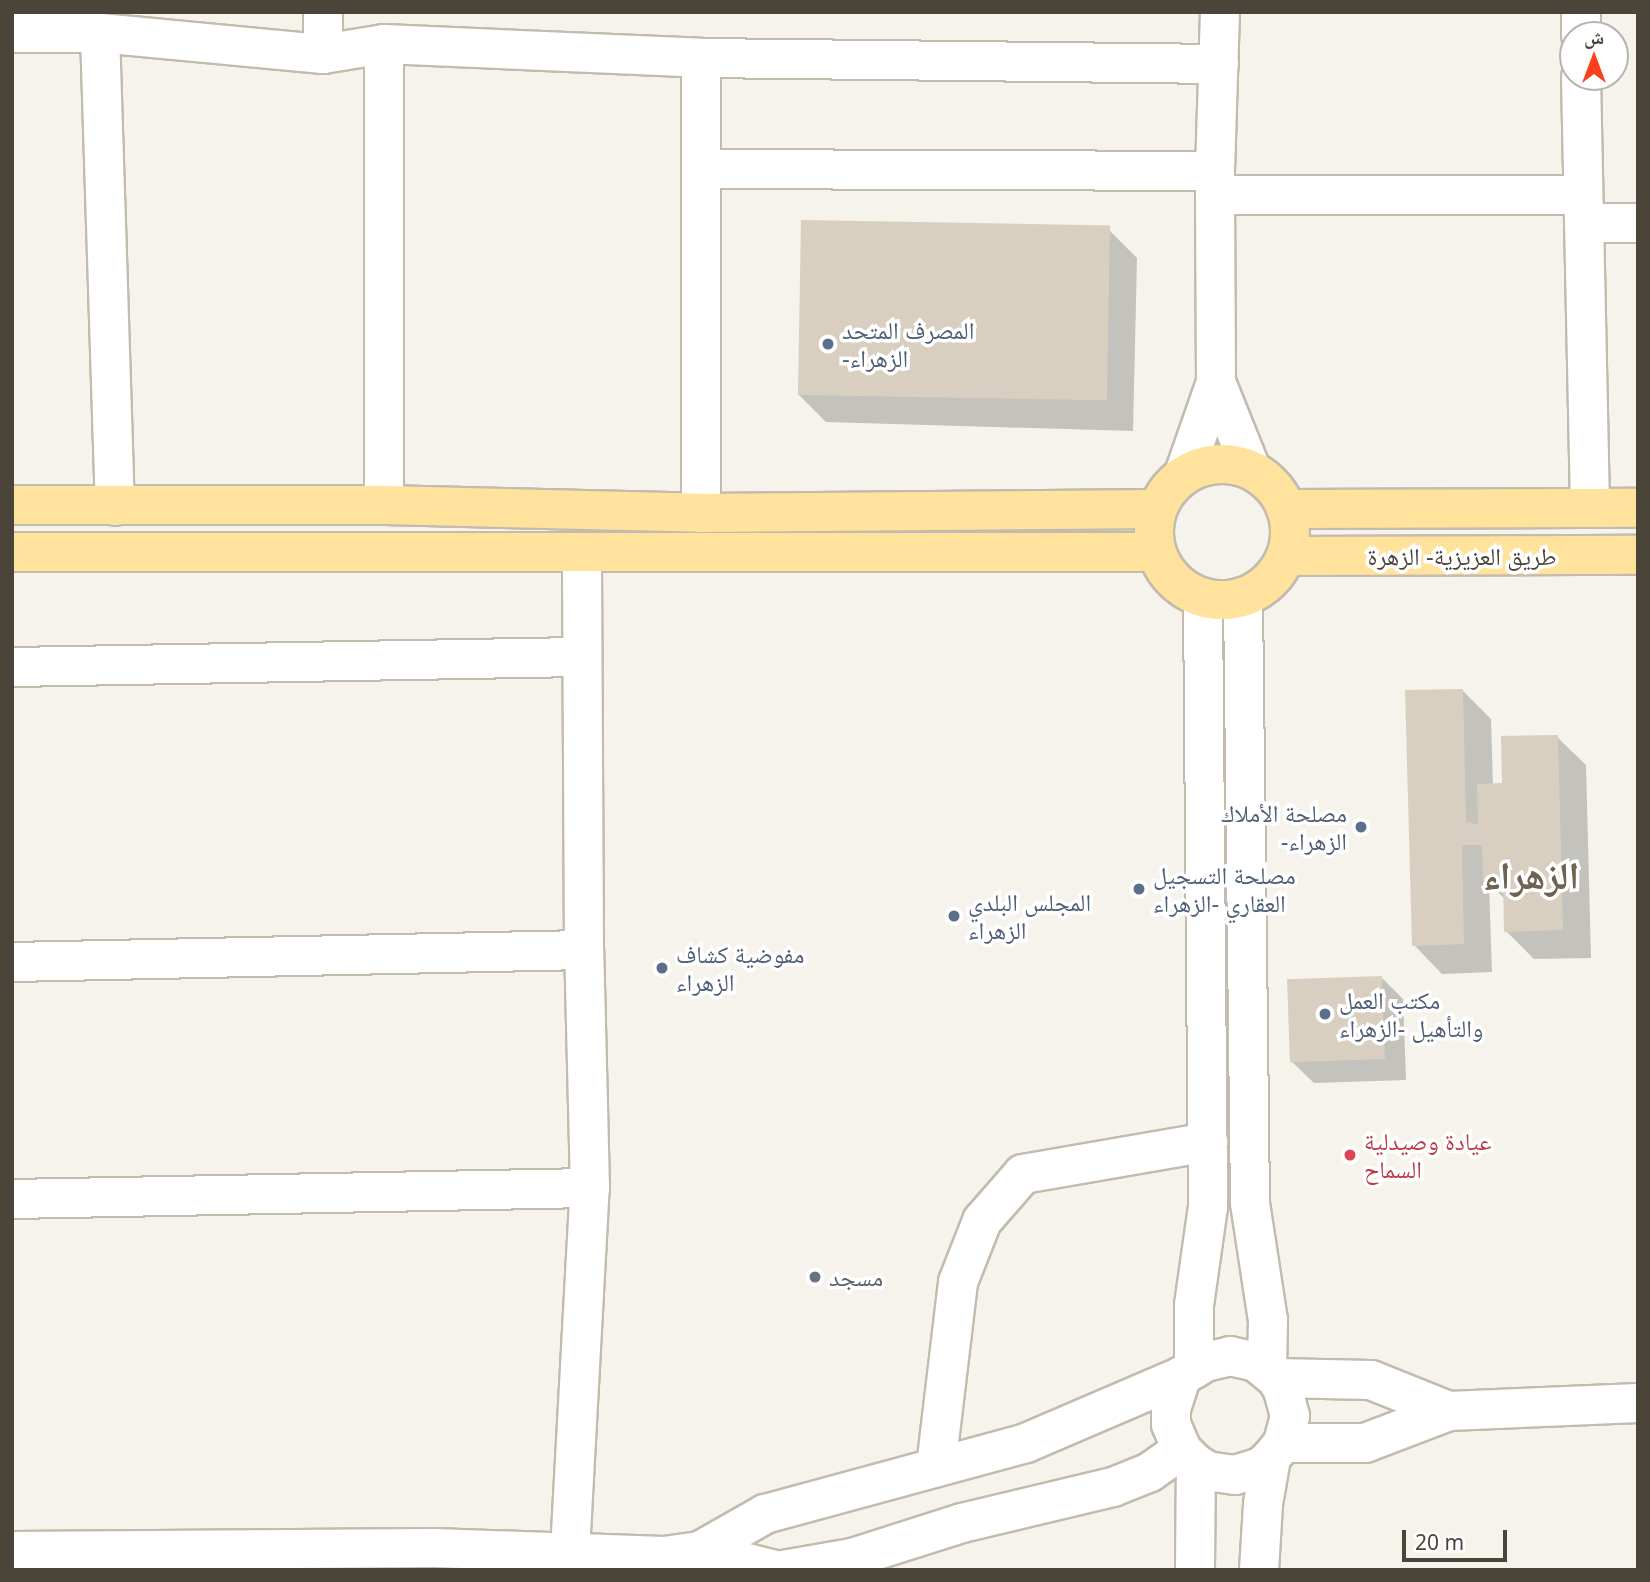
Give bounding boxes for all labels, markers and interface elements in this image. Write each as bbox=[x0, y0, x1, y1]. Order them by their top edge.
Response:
north arrow bbox=[1559, 21, 1629, 91]
text: ش bbox=[1584, 24, 1604, 50]
place label: المصرف المتحد -الزهراء bbox=[842, 316, 974, 372]
marker: المصرف المتحد -الزهراء bbox=[820, 336, 836, 352]
street label: طريق العزيزية- الزهرة bbox=[1368, 542, 1556, 570]
place label: مصلحة الأملاك -الزهراء bbox=[1221, 799, 1347, 855]
marker: مصلحة الأملاك -الزهراء bbox=[1353, 819, 1369, 835]
district label: الزهراء bbox=[1483, 852, 1579, 898]
place label: مصلحة التسجيل العقاري -الزهراء bbox=[1153, 861, 1296, 917]
marker: مصلحة التسجيل العقاري -الزهراء bbox=[1131, 881, 1147, 897]
place label: المجلس البلدي الزهراء bbox=[968, 888, 1091, 944]
marker: المجلس البلدي الزهراء bbox=[946, 908, 962, 924]
place label: مفوضية كشاف الزهراء bbox=[676, 940, 804, 996]
marker: مفوضية كشاف الزهراء bbox=[654, 960, 670, 976]
place label: مكتب العمل والتأهيل -الزهراء bbox=[1339, 986, 1483, 1042]
marker: مكتب العمل والتأهيل -الزهراء bbox=[1317, 1006, 1333, 1022]
place label: عيادة وصيدلية السماح bbox=[1364, 1127, 1491, 1183]
marker: عيادة وصيدلية السماح bbox=[1342, 1147, 1358, 1163]
place label: مسجد bbox=[829, 1263, 883, 1291]
marker: مسجد bbox=[807, 1269, 823, 1285]
scale bar bbox=[1405, 1516, 1510, 1560]
text: 20 m bbox=[1415, 1528, 1464, 1556]

